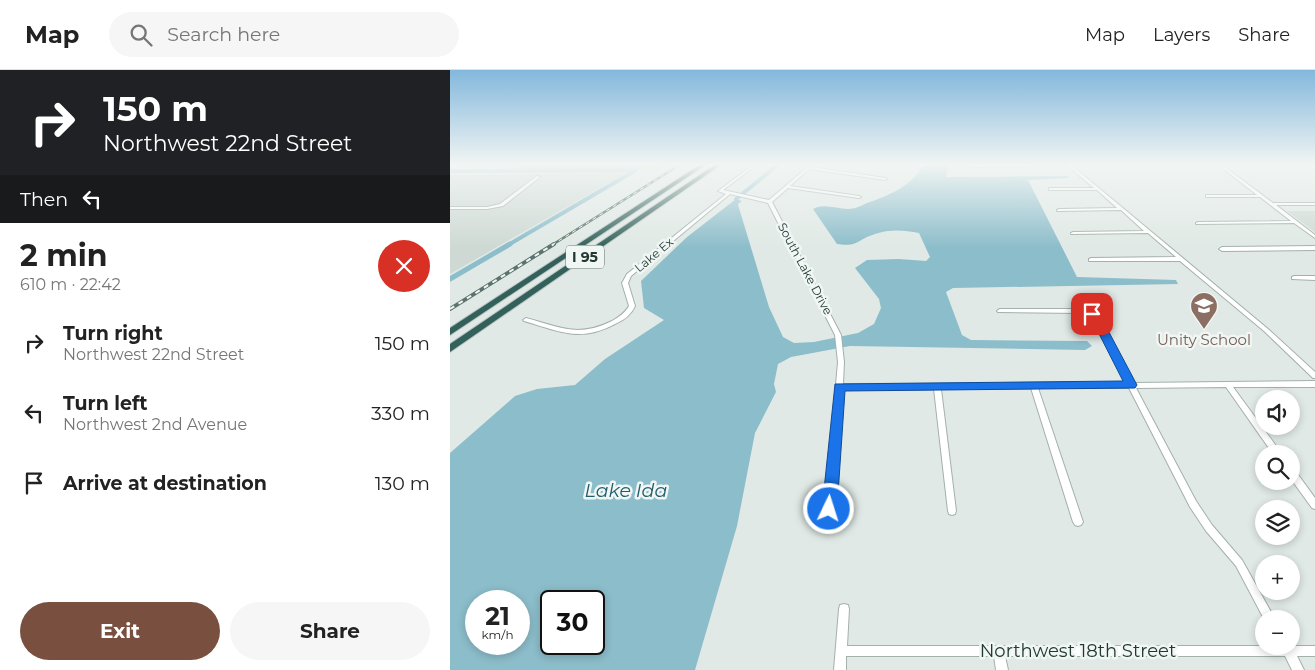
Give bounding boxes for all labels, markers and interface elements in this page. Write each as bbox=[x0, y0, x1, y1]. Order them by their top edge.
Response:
search box bbox=[109, 12, 459, 57]
text: Map bbox=[25, 20, 79, 49]
icon: search bbox=[127, 21, 155, 49]
text: Search here bbox=[167, 23, 280, 46]
text: Map bbox=[1085, 24, 1125, 46]
text: Layers bbox=[1153, 24, 1210, 46]
text: Share bbox=[1238, 24, 1290, 46]
text: 150 m bbox=[103, 87, 208, 130]
icon: right bbox=[20, 90, 85, 155]
text: Northwest 22nd Street bbox=[103, 130, 352, 157]
icon: left bbox=[78, 185, 106, 213]
text: Then bbox=[20, 188, 68, 211]
street label: South Lake Drive bbox=[775, 220, 836, 317]
street label: Lake Ex bbox=[631, 234, 676, 275]
text: 2 min bbox=[20, 237, 107, 274]
button: close bbox=[378, 240, 430, 292]
road number: I 95 bbox=[566, 246, 604, 268]
text: 610 m · 22:42 bbox=[20, 275, 121, 294]
school or university icon: Unity School bbox=[1189, 291, 1219, 330]
pin bbox=[1071, 293, 1113, 335]
icon: arrive bbox=[1078, 300, 1106, 328]
text: Turn right bbox=[63, 322, 163, 345]
icon: right bbox=[20, 329, 48, 357]
place label: Unity School bbox=[1157, 330, 1251, 349]
text: 150 m bbox=[375, 332, 430, 355]
text: Northwest 22nd Street bbox=[63, 345, 244, 364]
map controls bbox=[1255, 390, 1300, 655]
button: sound bbox=[1255, 390, 1300, 435]
text: Turn left bbox=[63, 392, 148, 415]
icon: left bbox=[20, 399, 48, 427]
text: 330 m bbox=[371, 402, 430, 425]
text: Northwest 2nd Avenue bbox=[63, 415, 247, 434]
button: search bbox=[1255, 445, 1300, 490]
icon: arrive bbox=[20, 469, 48, 497]
text: Arrive at destination bbox=[63, 472, 267, 495]
text: 130 m bbox=[375, 472, 430, 495]
water label: Lake Ida bbox=[585, 479, 667, 502]
position arrow bbox=[802, 482, 854, 534]
button: layers bbox=[1255, 500, 1300, 545]
button: + bbox=[1255, 555, 1300, 600]
speed limit sign: 30 bbox=[540, 590, 605, 655]
text: 21 bbox=[485, 601, 510, 631]
button: Exit bbox=[20, 602, 220, 660]
button: Share bbox=[230, 602, 430, 660]
button: − bbox=[1255, 610, 1300, 655]
text: km/h bbox=[481, 627, 514, 642]
street label: Northwest 18th Street bbox=[980, 640, 1176, 662]

